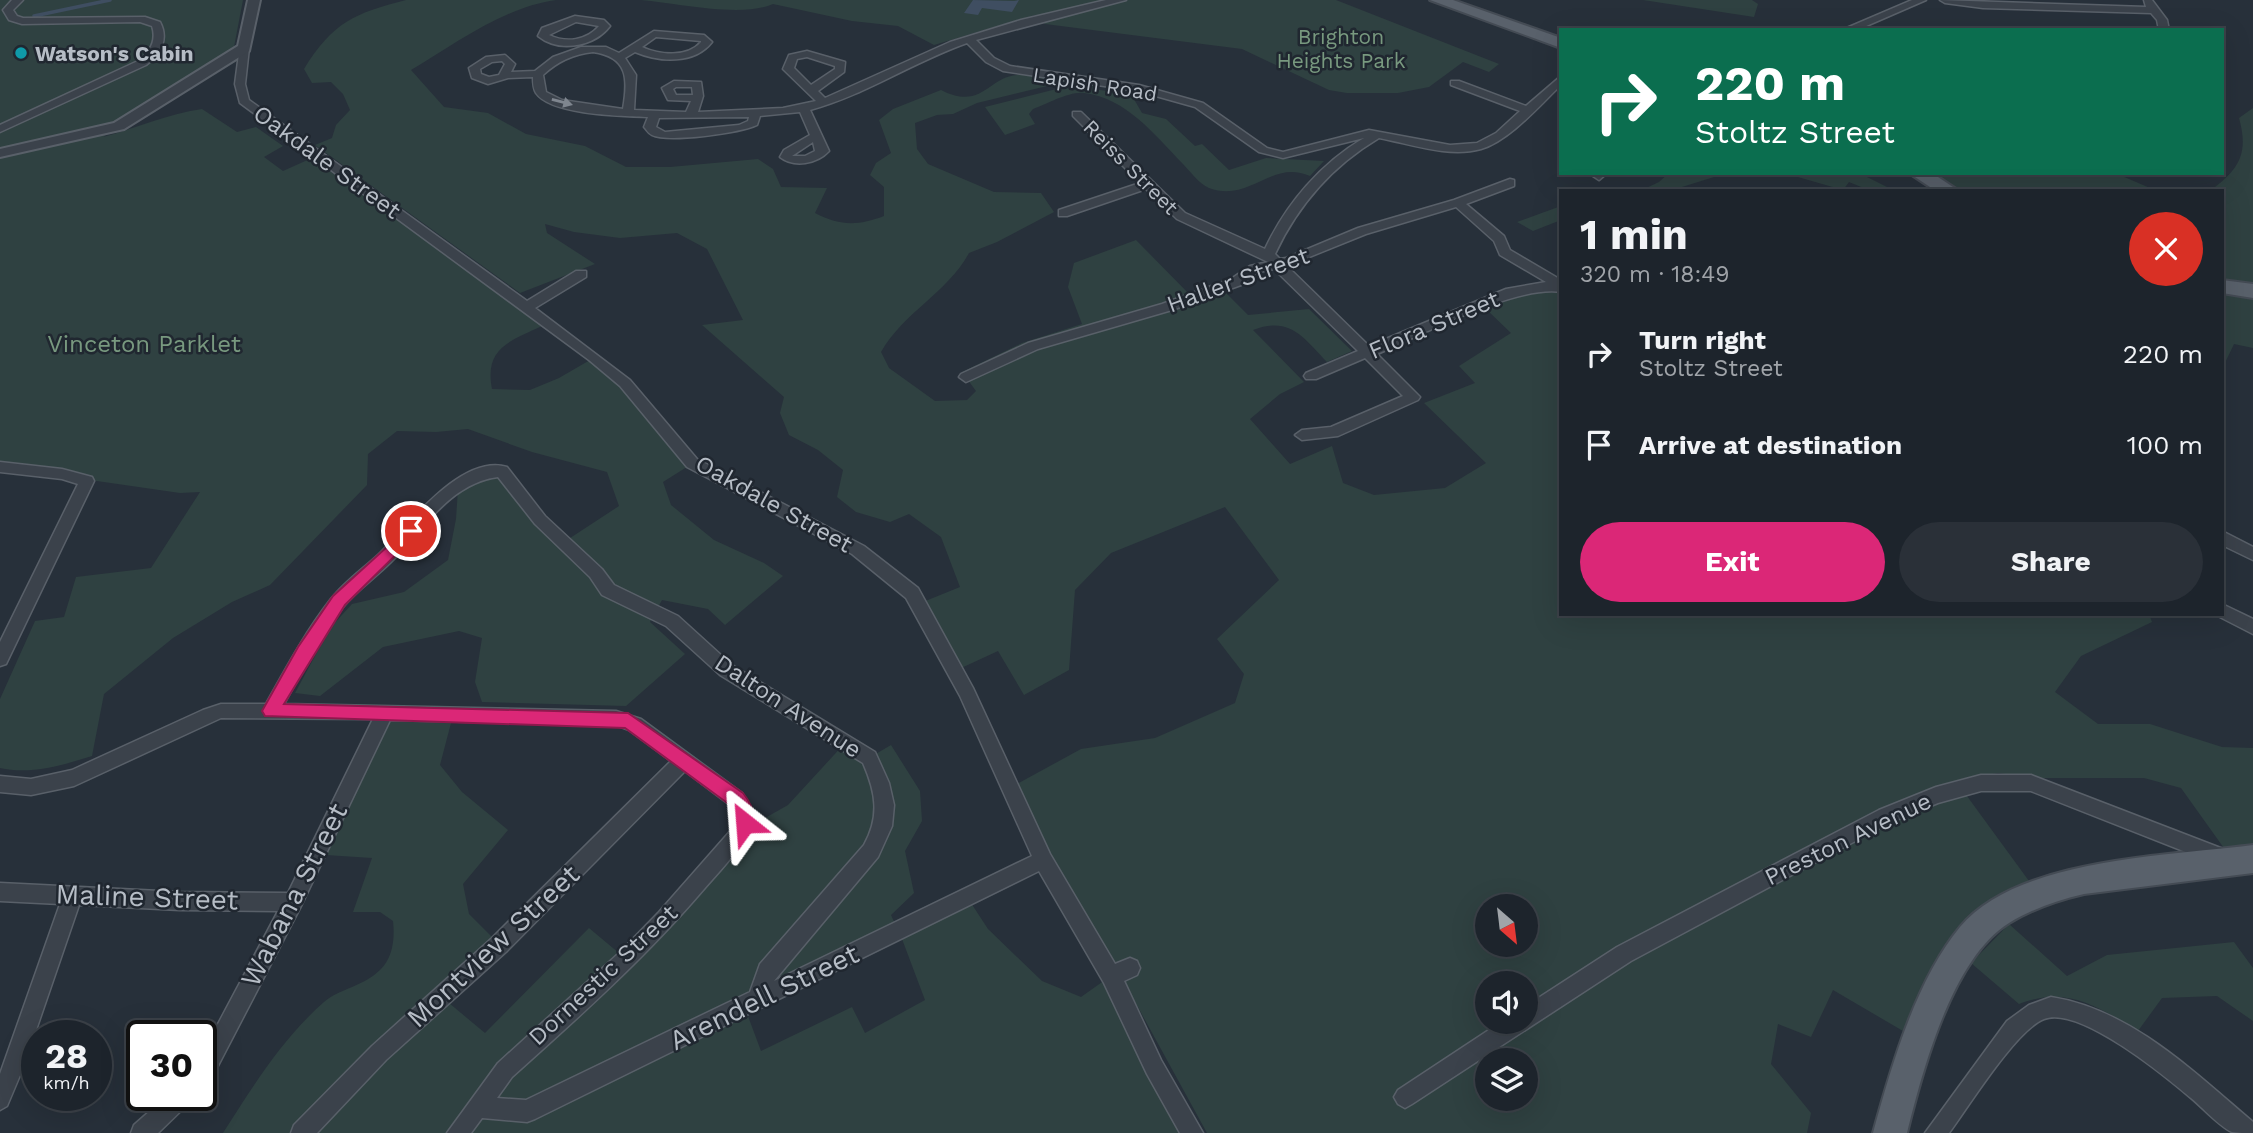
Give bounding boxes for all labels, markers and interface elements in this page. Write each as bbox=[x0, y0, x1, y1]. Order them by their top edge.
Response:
park label: Brighton Heights Park bbox=[1276, 24, 1406, 73]
place label: Watson's Cabin bbox=[35, 41, 194, 66]
marker: Watson's Cabin bbox=[13, 45, 29, 61]
text: 220 m bbox=[1695, 54, 1845, 112]
icon: right bbox=[1580, 56, 1671, 147]
street label: Lapish Road bbox=[1031, 62, 1159, 106]
one-way arrow bbox=[551, 97, 573, 108]
street label: Oakdale Street bbox=[248, 99, 406, 225]
text: Stoltz Street bbox=[1695, 113, 1895, 151]
street label: Reiss Street bbox=[1078, 114, 1184, 220]
text: 1 min bbox=[1580, 210, 1688, 259]
button: close bbox=[2129, 212, 2203, 286]
street label: Haller Street bbox=[1163, 241, 1313, 319]
text: 320 m · 18:49 bbox=[1580, 261, 1730, 288]
street label: Flora Street bbox=[1364, 285, 1504, 365]
text: Turn right bbox=[1639, 325, 1766, 355]
park label: Vinceton Parklet bbox=[47, 330, 241, 358]
icon: right bbox=[1580, 335, 1618, 373]
text: 220 m bbox=[2123, 339, 2203, 369]
text: Stoltz Street bbox=[1639, 355, 1783, 382]
icon: arrive bbox=[1580, 426, 1618, 464]
text: Arrive at destination bbox=[1639, 430, 1902, 460]
text: 100 m bbox=[2127, 430, 2203, 460]
street label: Oakdale Street bbox=[691, 449, 857, 559]
pin bbox=[381, 501, 441, 561]
icon: arrive bbox=[392, 512, 430, 550]
button: Exit bbox=[1580, 522, 1885, 602]
button: Share bbox=[1899, 522, 2203, 602]
street label: Dalton Avenue bbox=[709, 648, 867, 764]
position arrow bbox=[708, 786, 782, 860]
street label: Preston Avenue bbox=[1760, 787, 1936, 891]
street label: Wabana Street bbox=[234, 798, 355, 992]
street label: Montview Street bbox=[400, 857, 586, 1034]
street label: Maline Street bbox=[55, 877, 239, 917]
north arrow bbox=[1475, 894, 1538, 957]
map controls bbox=[1475, 894, 1538, 1111]
street label: Dornestic Street bbox=[523, 899, 683, 1051]
street label: Arendell Street bbox=[664, 937, 864, 1057]
button: sound bbox=[1475, 971, 1538, 1034]
speed limit sign: 30 bbox=[126, 1020, 217, 1111]
text: 28 bbox=[45, 1035, 88, 1077]
button: layers bbox=[1475, 1048, 1538, 1111]
text: km/h bbox=[43, 1072, 90, 1093]

